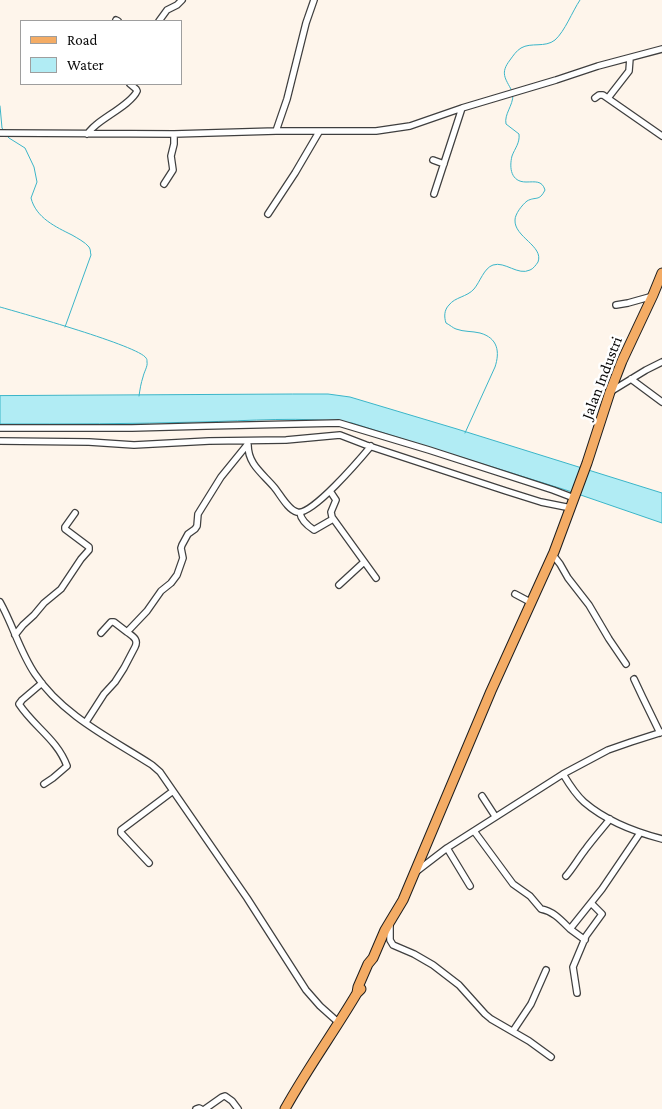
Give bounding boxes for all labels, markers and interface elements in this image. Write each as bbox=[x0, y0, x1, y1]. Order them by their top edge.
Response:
legend bbox=[20, 20, 182, 85]
text: Road bbox=[67, 32, 97, 48]
text: Water bbox=[67, 57, 104, 73]
street label: Jalan Industri bbox=[577, 334, 627, 422]

